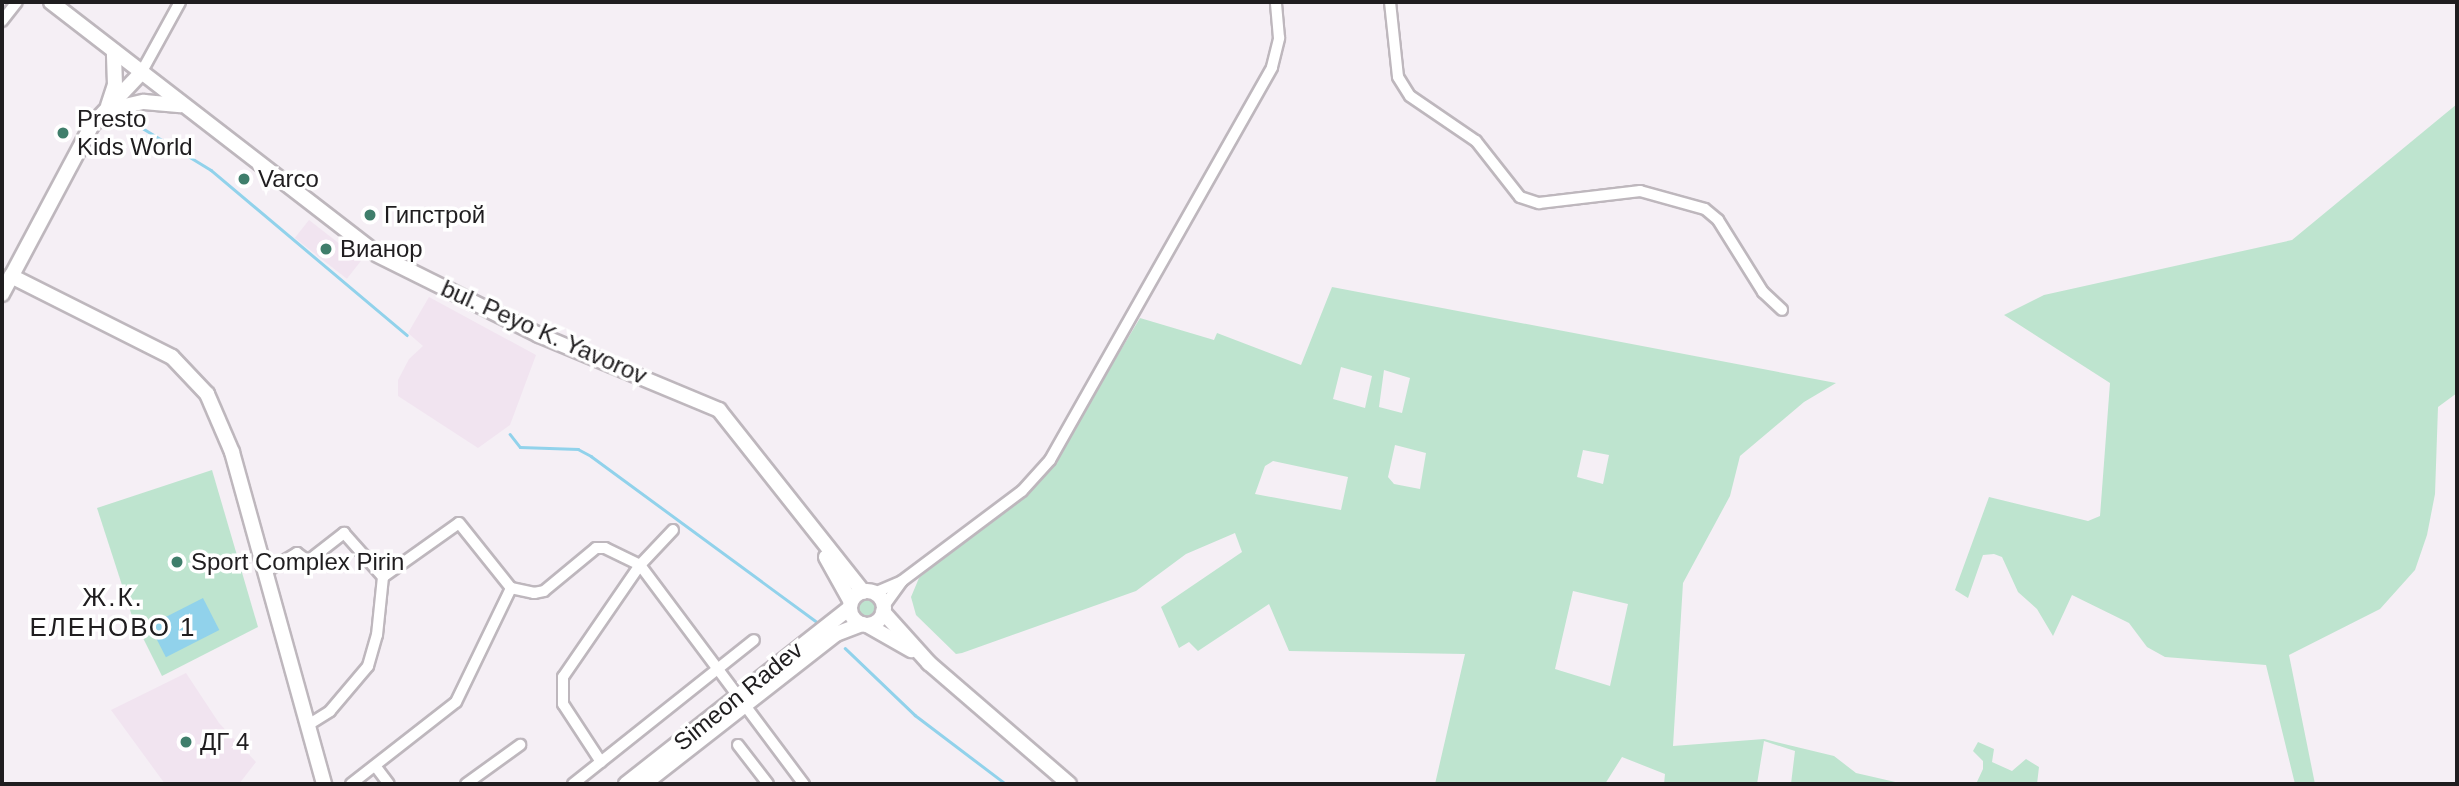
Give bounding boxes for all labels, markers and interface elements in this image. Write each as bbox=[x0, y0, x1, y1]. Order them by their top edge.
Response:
place label: Presto Kids World bbox=[77, 105, 193, 161]
marker: Presto Kids World bbox=[55, 125, 71, 141]
place label: Varco bbox=[258, 165, 319, 193]
marker: Varco bbox=[236, 171, 252, 187]
place label: Гипстрой bbox=[384, 201, 485, 229]
marker: Гипстрой bbox=[362, 207, 378, 223]
place label: Вианор bbox=[340, 235, 423, 263]
marker: Вианор bbox=[318, 241, 334, 257]
street label: bul. Peyo K. Yavorov bbox=[437, 274, 651, 390]
place label: Sport Complex Pirin bbox=[191, 548, 404, 576]
marker: Sport Complex Pirin bbox=[169, 554, 185, 570]
district label: Ж.К. ЕЛЕНОВО 1 bbox=[31, 582, 195, 644]
street label: Simeon Radev bbox=[668, 635, 808, 757]
place label: ДГ 4 bbox=[200, 728, 249, 756]
marker: ДГ 4 bbox=[178, 734, 194, 750]

